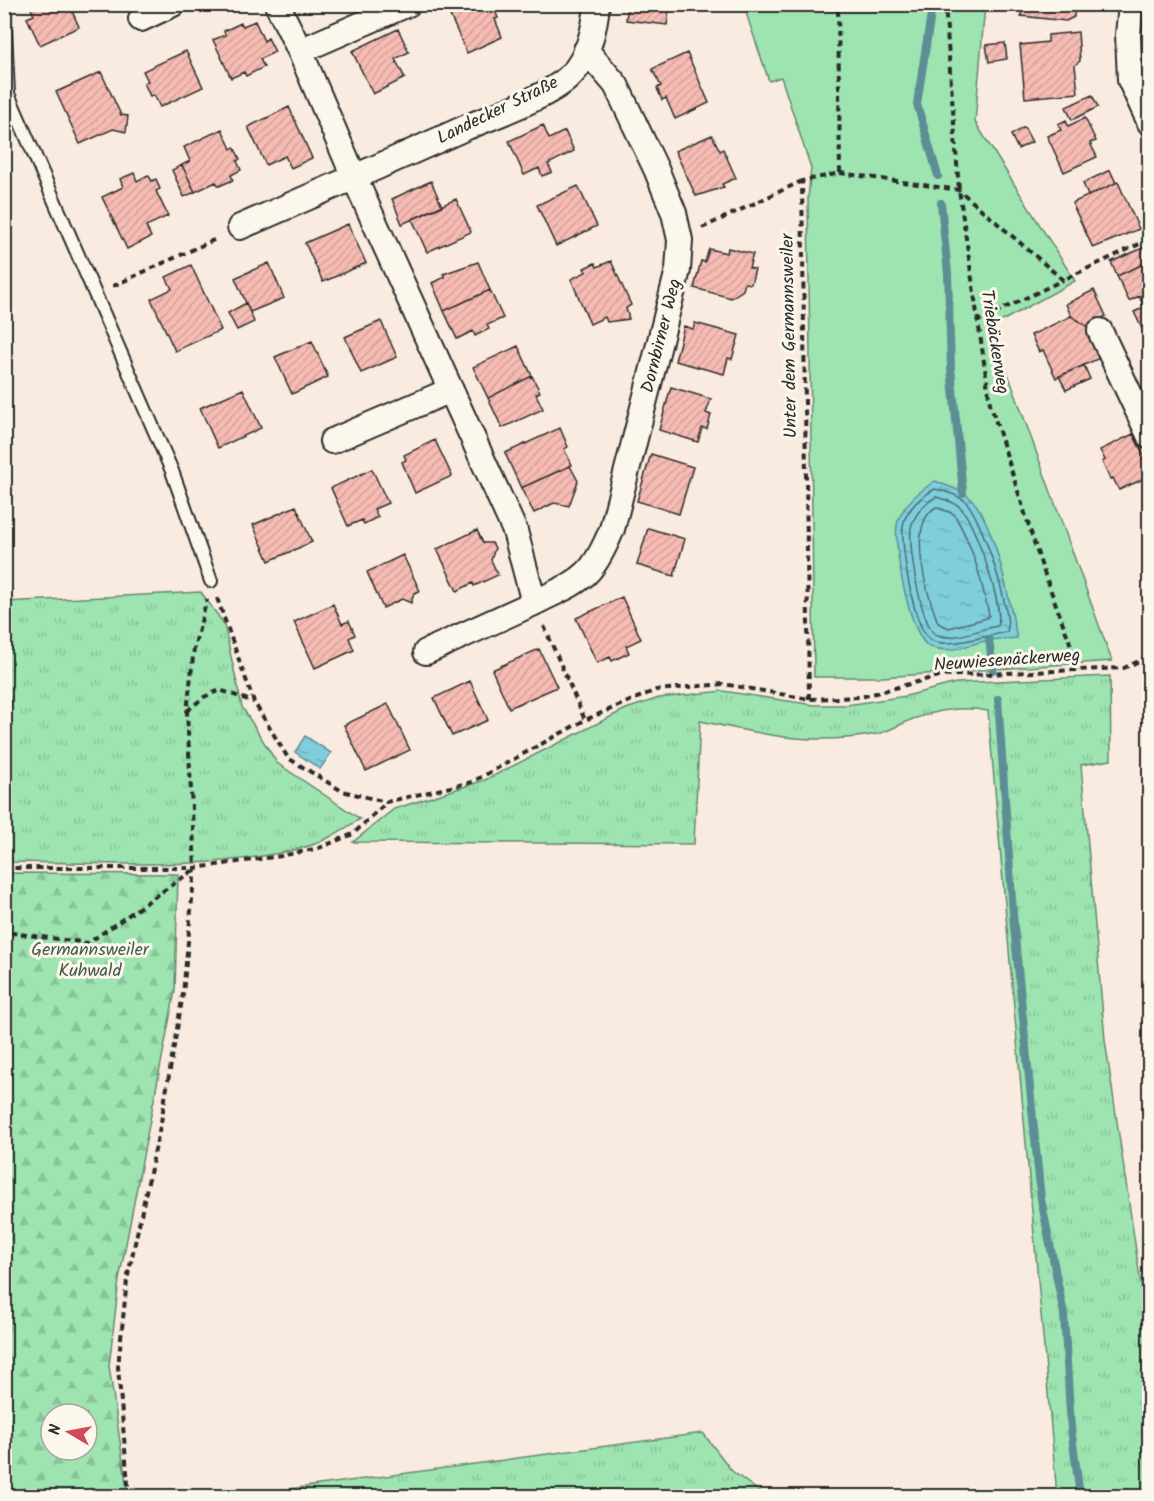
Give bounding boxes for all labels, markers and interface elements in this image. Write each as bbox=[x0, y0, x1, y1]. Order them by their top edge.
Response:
street label: Landecker Straße bbox=[432, 69, 564, 153]
street label: Unter dem Germannsweiler bbox=[774, 232, 806, 439]
street label: Dornbirner Weg bbox=[634, 276, 690, 396]
street label: Triebäckerweg bbox=[971, 288, 1017, 396]
street label: Neuwiesenäckerweg bbox=[933, 641, 1081, 681]
park label: Germannsweiler Kuhwald bbox=[31, 936, 150, 986]
north arrow bbox=[39, 1402, 99, 1462]
text: N bbox=[43, 1423, 69, 1437]

